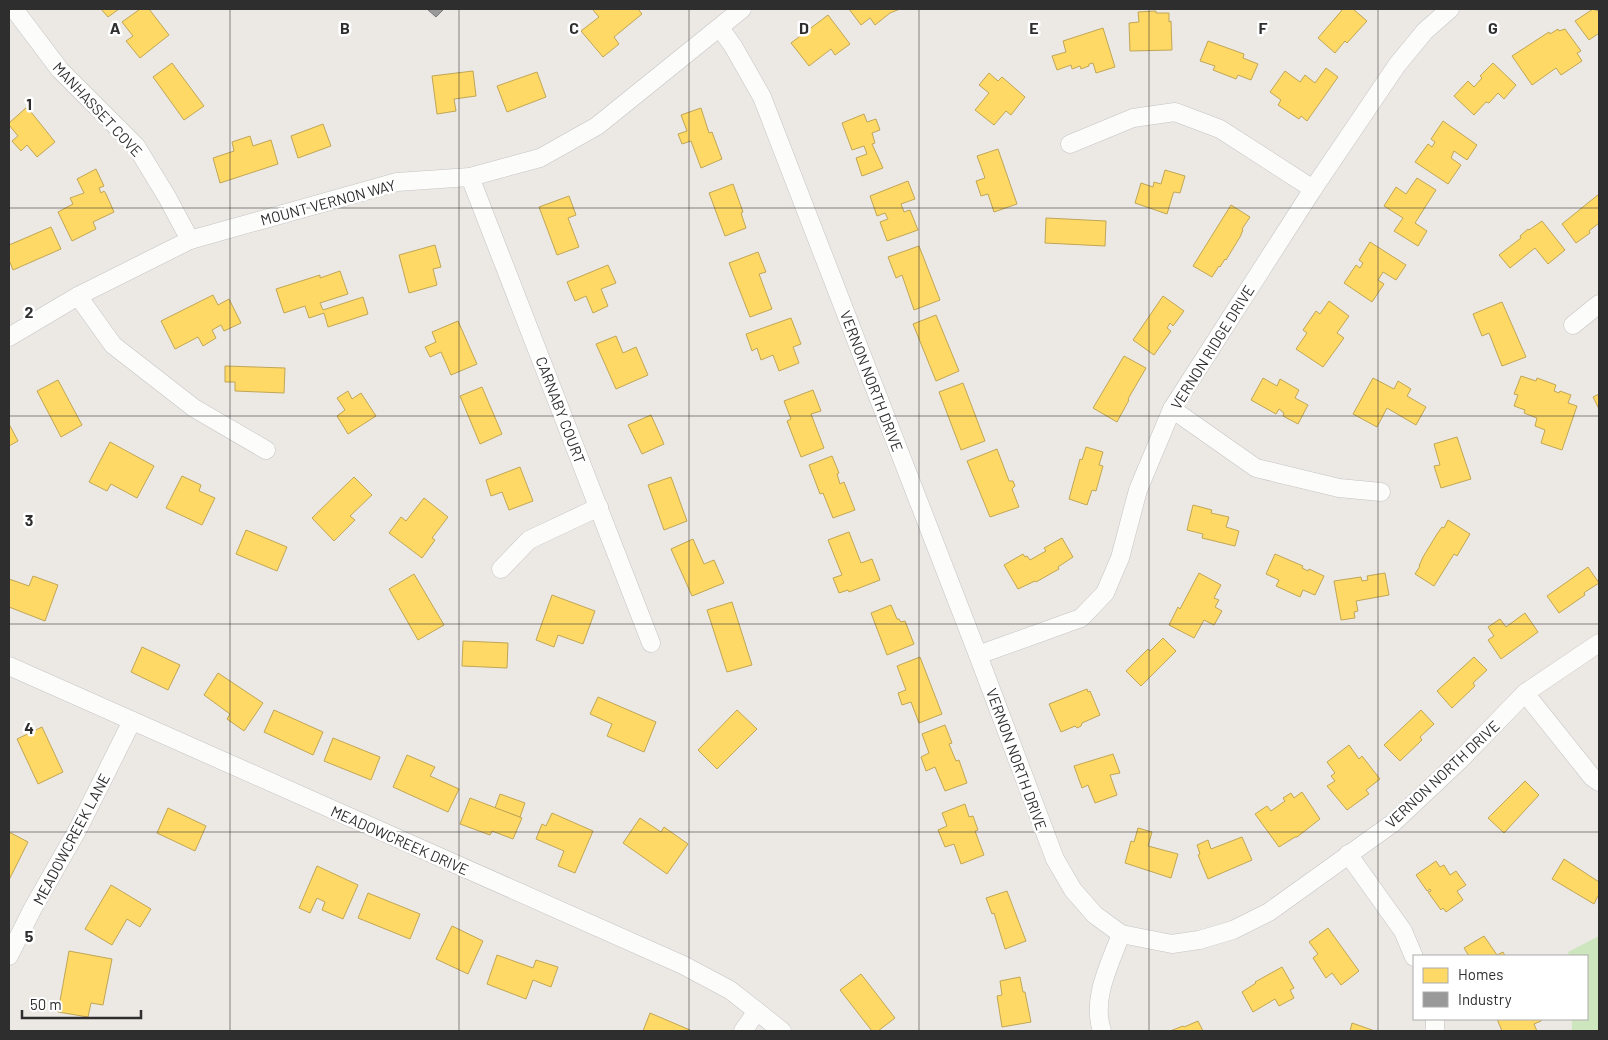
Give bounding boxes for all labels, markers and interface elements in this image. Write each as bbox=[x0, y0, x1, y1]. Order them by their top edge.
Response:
text: A bbox=[110, 18, 121, 37]
text: B bbox=[340, 18, 350, 37]
text: C bbox=[569, 18, 579, 37]
text: D bbox=[799, 18, 809, 37]
text: E bbox=[1029, 18, 1039, 37]
text: F bbox=[1259, 18, 1268, 37]
text: G bbox=[1488, 18, 1498, 37]
street label: MANHASSET COVE bbox=[50, 58, 146, 160]
text: 1 bbox=[26, 94, 32, 113]
street label: MOUNT VERNON WAY bbox=[258, 175, 398, 229]
street label: VERNON RIDGE DRIVE bbox=[1166, 282, 1258, 412]
text: 2 bbox=[25, 302, 34, 321]
street label: VERNON NORTH DRIVE bbox=[837, 308, 907, 454]
street label: CARNABY COURT bbox=[532, 354, 590, 466]
text: 3 bbox=[25, 510, 33, 529]
street label: VERNON NORTH DRIVE bbox=[983, 686, 1051, 832]
street label: VERNON NORTH DRIVE bbox=[1381, 716, 1503, 832]
text: 4 bbox=[24, 718, 34, 737]
street label: MEADOWCREEK LANE bbox=[29, 770, 113, 908]
street label: MEADOWCREEK DRIVE bbox=[328, 802, 472, 878]
text: 5 bbox=[25, 926, 34, 945]
legend bbox=[1413, 955, 1588, 1020]
text: Homes bbox=[1458, 965, 1503, 983]
scale bar bbox=[22, 988, 141, 1020]
text: Industry bbox=[1458, 990, 1512, 1008]
text: 50 m bbox=[30, 995, 62, 1013]

